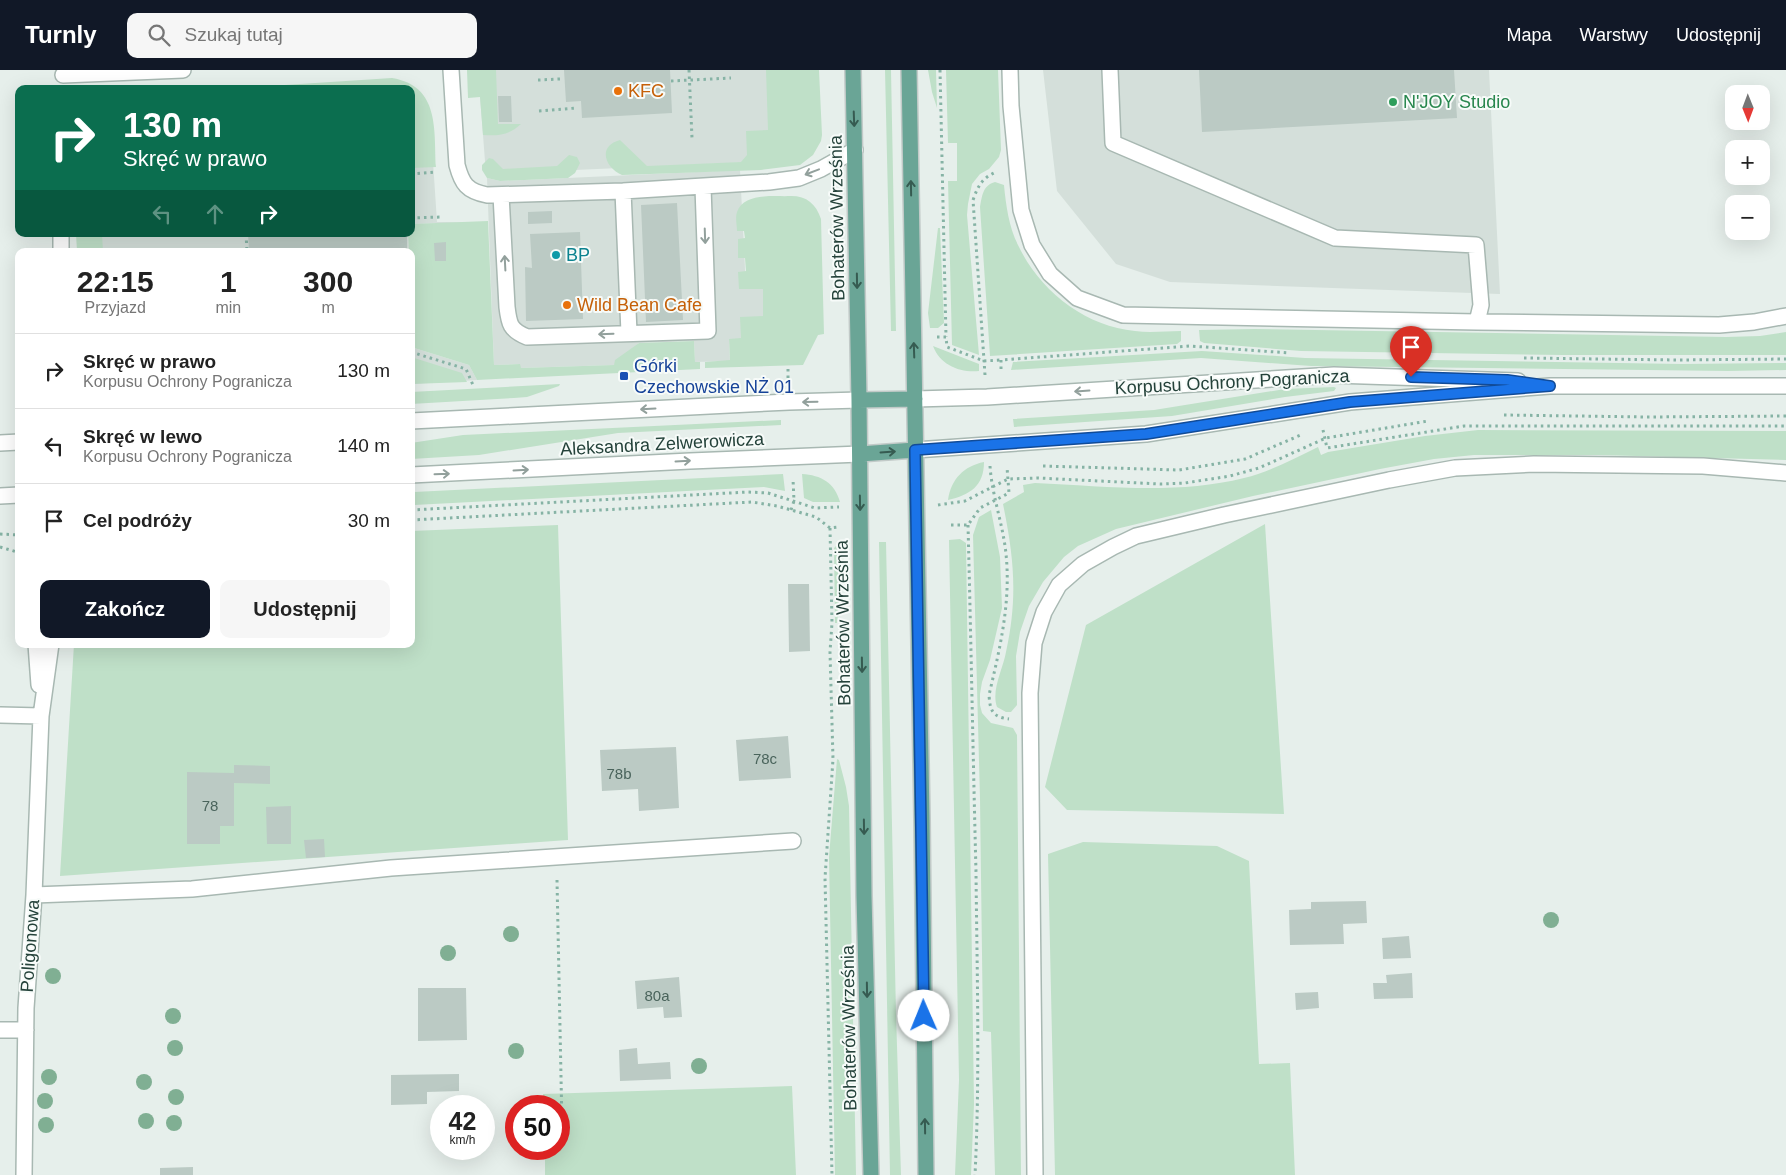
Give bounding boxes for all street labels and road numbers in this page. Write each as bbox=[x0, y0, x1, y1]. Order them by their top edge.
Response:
street label: Bohaterów Września bbox=[826, 134, 848, 301]
street label: Korpusu Ochrony Pogranicza bbox=[1114, 366, 1351, 398]
street label: Aleksandra Zelwerowicza bbox=[560, 429, 765, 459]
street label: Bohaterów Września bbox=[832, 539, 854, 706]
street label: Poligonowa bbox=[17, 898, 43, 993]
street label: Bohaterów Września bbox=[838, 944, 860, 1111]

